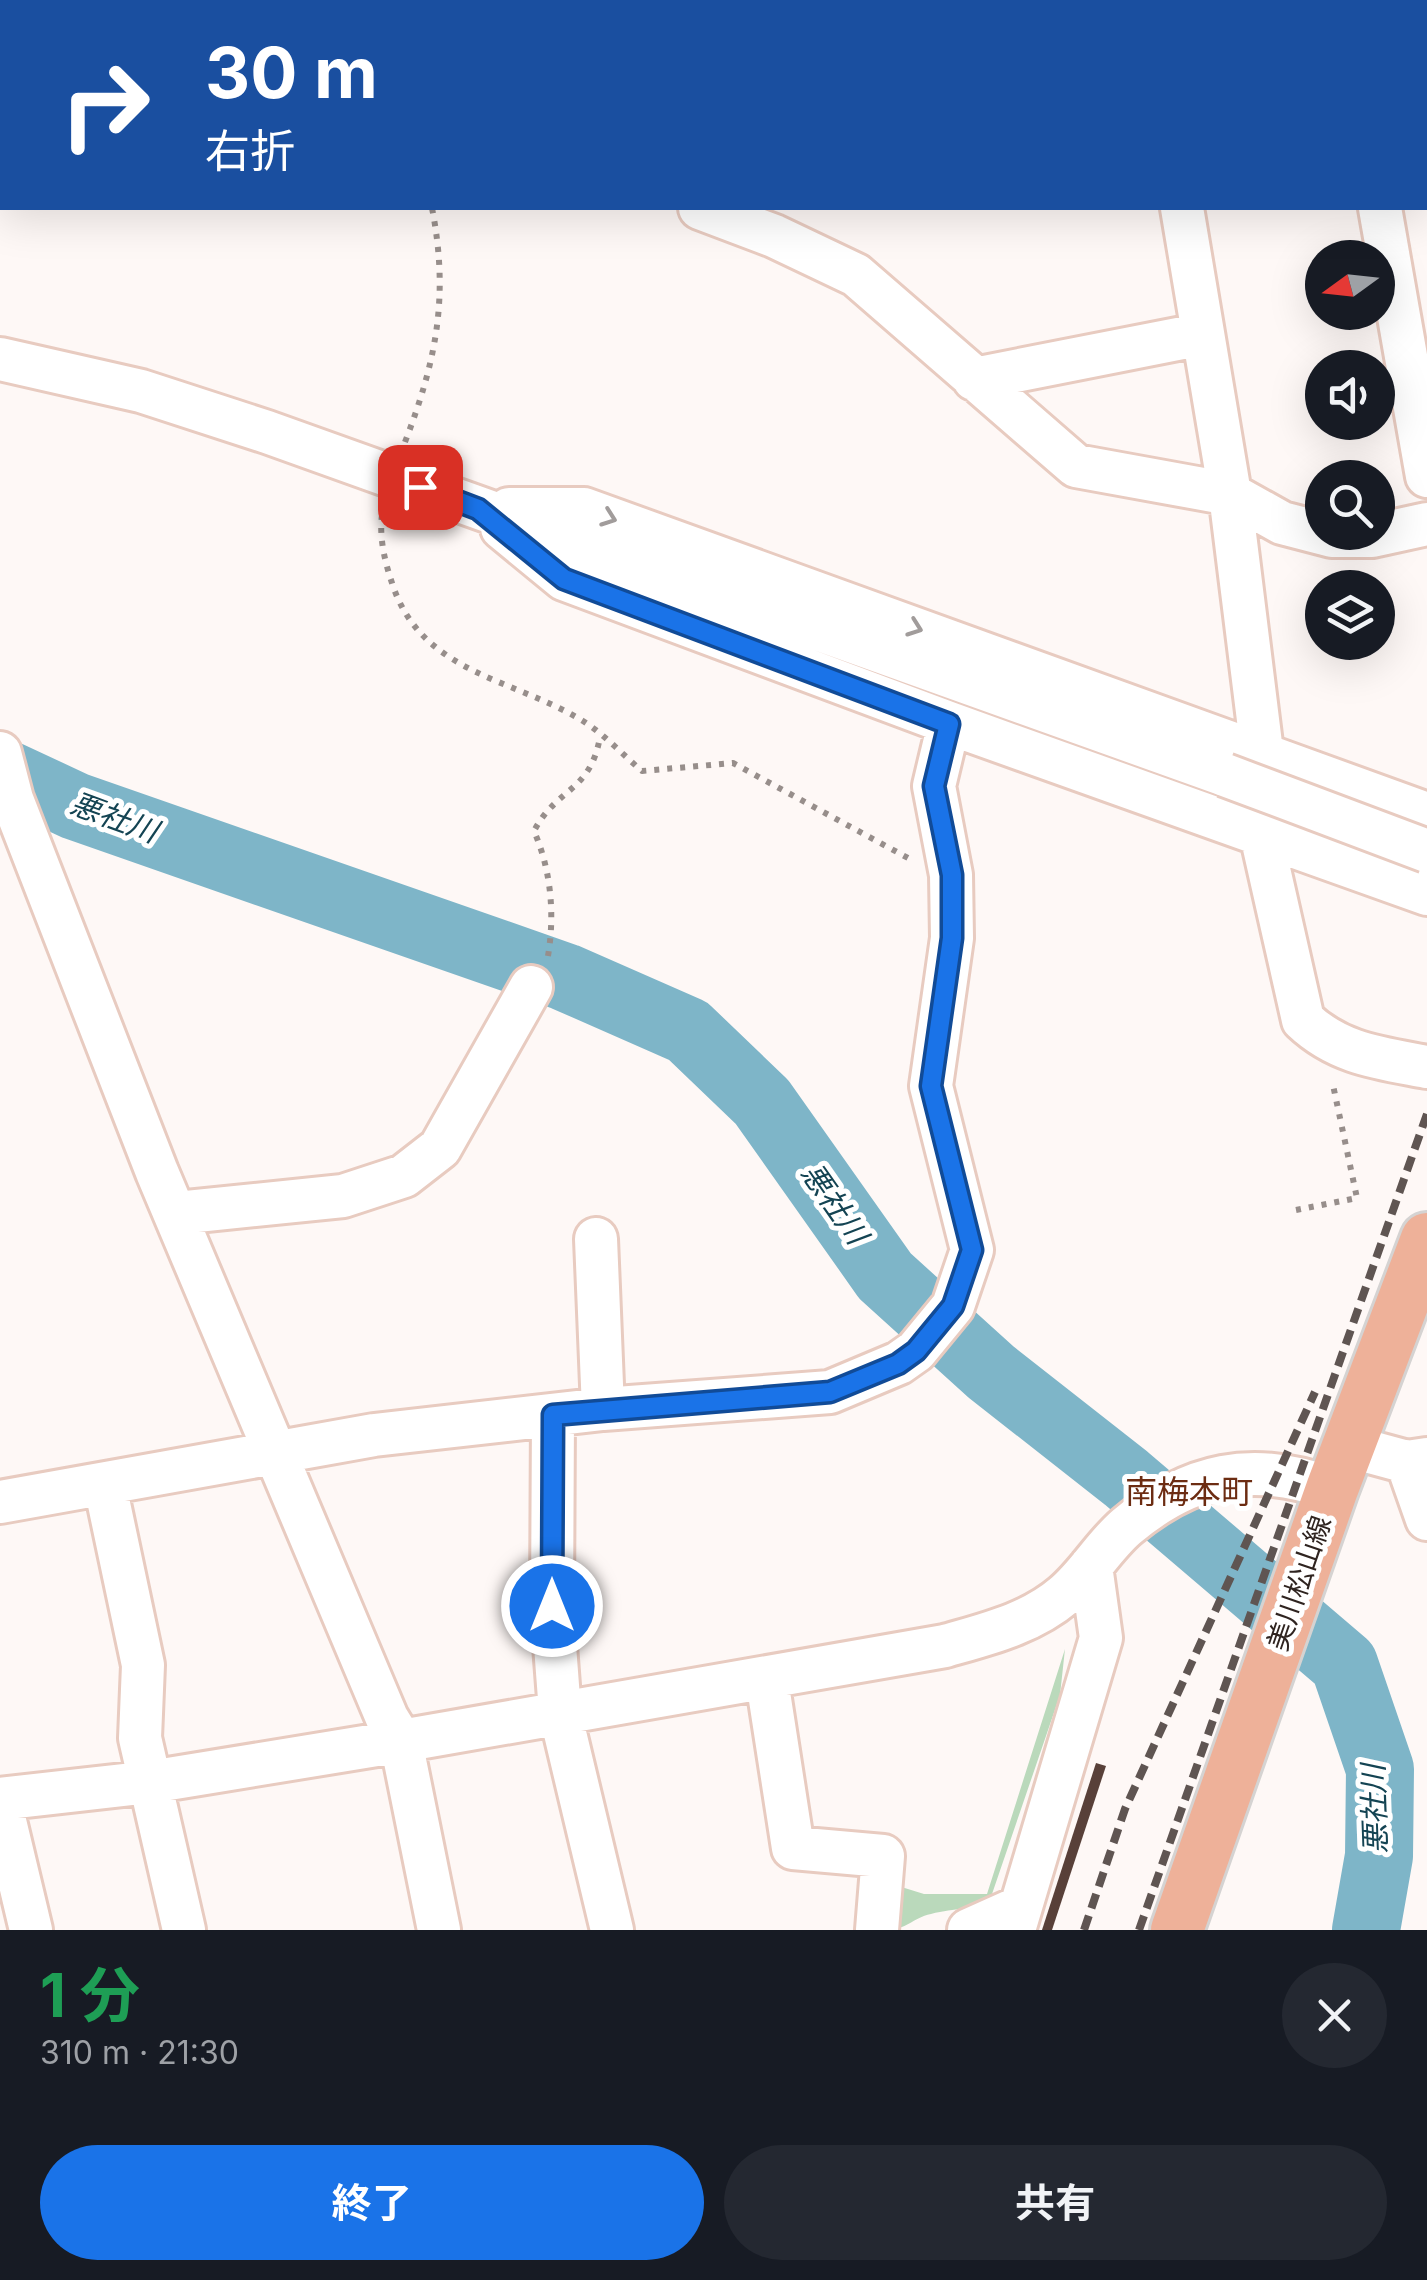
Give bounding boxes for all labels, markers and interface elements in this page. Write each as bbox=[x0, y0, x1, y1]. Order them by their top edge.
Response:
text: 30 m bbox=[205, 30, 378, 115]
icon: right bbox=[40, 40, 170, 170]
text: 右折 bbox=[205, 123, 295, 178]
north arrow bbox=[1305, 240, 1395, 330]
map controls bbox=[1305, 240, 1395, 660]
button: sound bbox=[1305, 350, 1395, 440]
pin bbox=[378, 445, 463, 530]
icon: arrive bbox=[393, 460, 448, 515]
button: search bbox=[1305, 460, 1395, 550]
one-way arrow bbox=[599, 506, 617, 526]
button: layers bbox=[1305, 570, 1395, 660]
one-way arrow bbox=[905, 616, 922, 637]
water label: 悪社川 bbox=[66, 785, 166, 850]
water label: 悪社川 bbox=[794, 1156, 877, 1253]
district label: 南梅本町 bbox=[1125, 1472, 1253, 1511]
street label: 美川松山線 bbox=[1260, 1511, 1338, 1655]
position arrow bbox=[500, 1554, 604, 1658]
water label: 悪社川 bbox=[1354, 1760, 1394, 1855]
text: 1 分 bbox=[40, 1959, 140, 2031]
button: close bbox=[1282, 1963, 1387, 2068]
text: 310 m · 21:30 bbox=[40, 2033, 239, 2072]
button: 終了 bbox=[40, 2145, 704, 2260]
button: 共有 bbox=[724, 2145, 1387, 2260]

